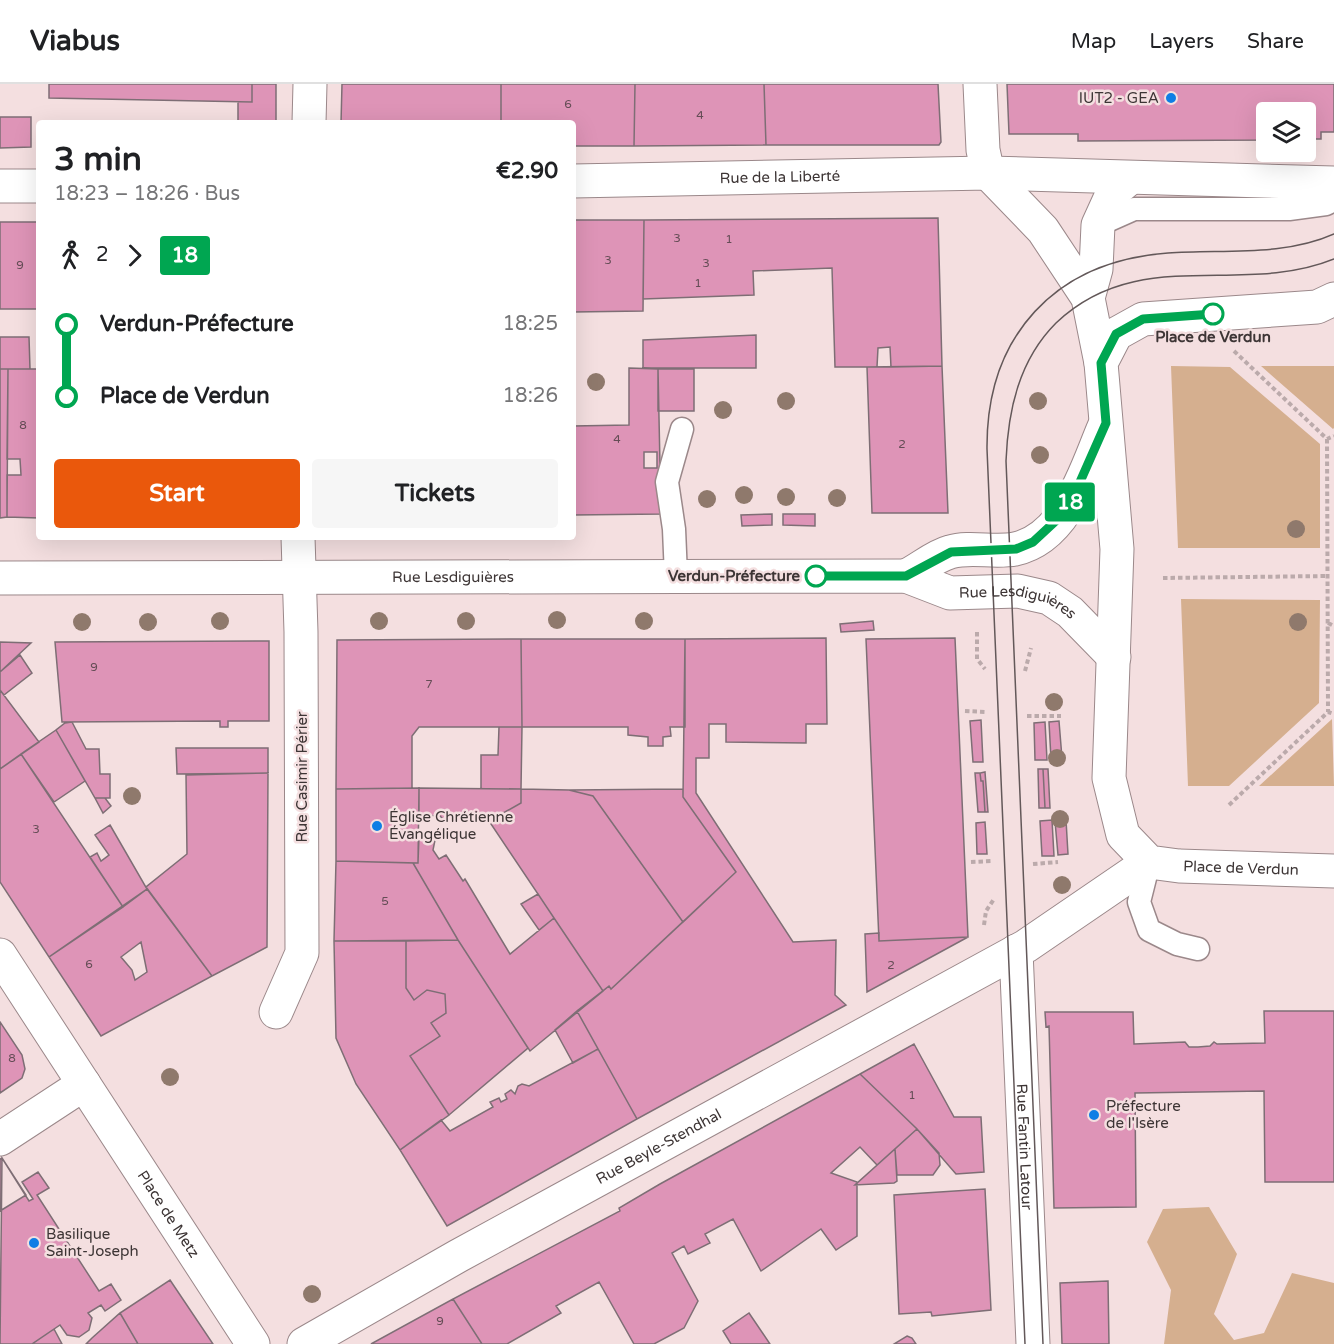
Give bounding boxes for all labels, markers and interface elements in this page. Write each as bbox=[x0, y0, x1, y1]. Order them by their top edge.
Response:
text: Viabus bbox=[30, 24, 120, 58]
text: Map bbox=[1071, 29, 1116, 54]
text: Layers bbox=[1149, 29, 1214, 54]
text: Share bbox=[1247, 29, 1304, 54]
place label: IUT2 - GEA bbox=[1079, 89, 1159, 107]
marker: IUT2 - GEA bbox=[1164, 91, 1178, 105]
house number: 6 bbox=[564, 97, 572, 111]
map controls bbox=[1256, 102, 1316, 162]
button: layers bbox=[1256, 102, 1316, 162]
house number: 4 bbox=[696, 108, 704, 122]
text: 3 min bbox=[54, 140, 142, 179]
text: €2.90 bbox=[496, 158, 558, 184]
street label: Rue de la Liberté bbox=[720, 167, 840, 187]
text: 18:23 – 18:26 · Bus bbox=[54, 182, 240, 206]
house number: 3 bbox=[673, 231, 681, 245]
house number: 1 bbox=[725, 232, 733, 246]
icon: walk bbox=[54, 239, 87, 272]
icon: forward bbox=[118, 239, 151, 272]
text: 2 bbox=[96, 243, 109, 267]
text: 18 bbox=[172, 243, 198, 268]
house number: 3 bbox=[604, 253, 612, 267]
house number: 3 bbox=[702, 256, 710, 270]
house number: 9 bbox=[16, 258, 24, 272]
house number: 1 bbox=[694, 276, 702, 290]
marker: Place de Verdun bbox=[1202, 303, 1224, 325]
text: Verdun-Préfecture bbox=[100, 311, 294, 337]
text: 18:25 bbox=[503, 312, 558, 336]
place label: Place de Verdun bbox=[1155, 328, 1271, 346]
text: Place de Verdun bbox=[100, 383, 270, 409]
text: 18:26 bbox=[503, 384, 558, 408]
house number: 8 bbox=[19, 418, 27, 432]
house number: 4 bbox=[613, 432, 621, 446]
house number: 2 bbox=[898, 437, 906, 451]
button: Start bbox=[54, 459, 300, 528]
button: Tickets bbox=[312, 459, 558, 528]
line badge: 18 bbox=[1043, 482, 1097, 522]
text: 18 bbox=[1057, 490, 1083, 515]
marker: Verdun-Préfecture bbox=[805, 565, 827, 587]
place label: Verdun-Préfecture bbox=[668, 567, 801, 585]
street label: Rue Lesdiguières bbox=[392, 568, 514, 586]
street label: Rue Lesdiguières bbox=[959, 582, 1080, 622]
house number: 9 bbox=[90, 660, 98, 674]
house number: 7 bbox=[425, 677, 433, 691]
street label: Rue Casimir Périer bbox=[293, 711, 311, 843]
place label: Église Chrétienne Évangélique bbox=[389, 808, 513, 843]
marker: Église Chrétienne Évangélique bbox=[370, 819, 384, 833]
house number: 3 bbox=[32, 822, 40, 836]
street label: Place de Verdun bbox=[1183, 857, 1299, 879]
house number: 5 bbox=[381, 894, 389, 908]
house number: 6 bbox=[85, 957, 93, 971]
house number: 2 bbox=[887, 958, 895, 972]
house number: 8 bbox=[8, 1051, 16, 1065]
street label: Rue Fantin Latour bbox=[1013, 1083, 1036, 1211]
house number: 1 bbox=[908, 1088, 916, 1102]
place label: Préfecture de l'Isère bbox=[1106, 1097, 1181, 1132]
street label: Rue Beyle-Stendhal bbox=[593, 1105, 725, 1188]
marker: Préfecture de l'Isère bbox=[1087, 1108, 1101, 1122]
street label: Place de Metz bbox=[134, 1167, 203, 1261]
place label: Basilique Saint-Joseph bbox=[46, 1225, 139, 1260]
marker: Basilique Saint-Joseph bbox=[27, 1236, 41, 1250]
house number: 9 bbox=[436, 1314, 444, 1328]

